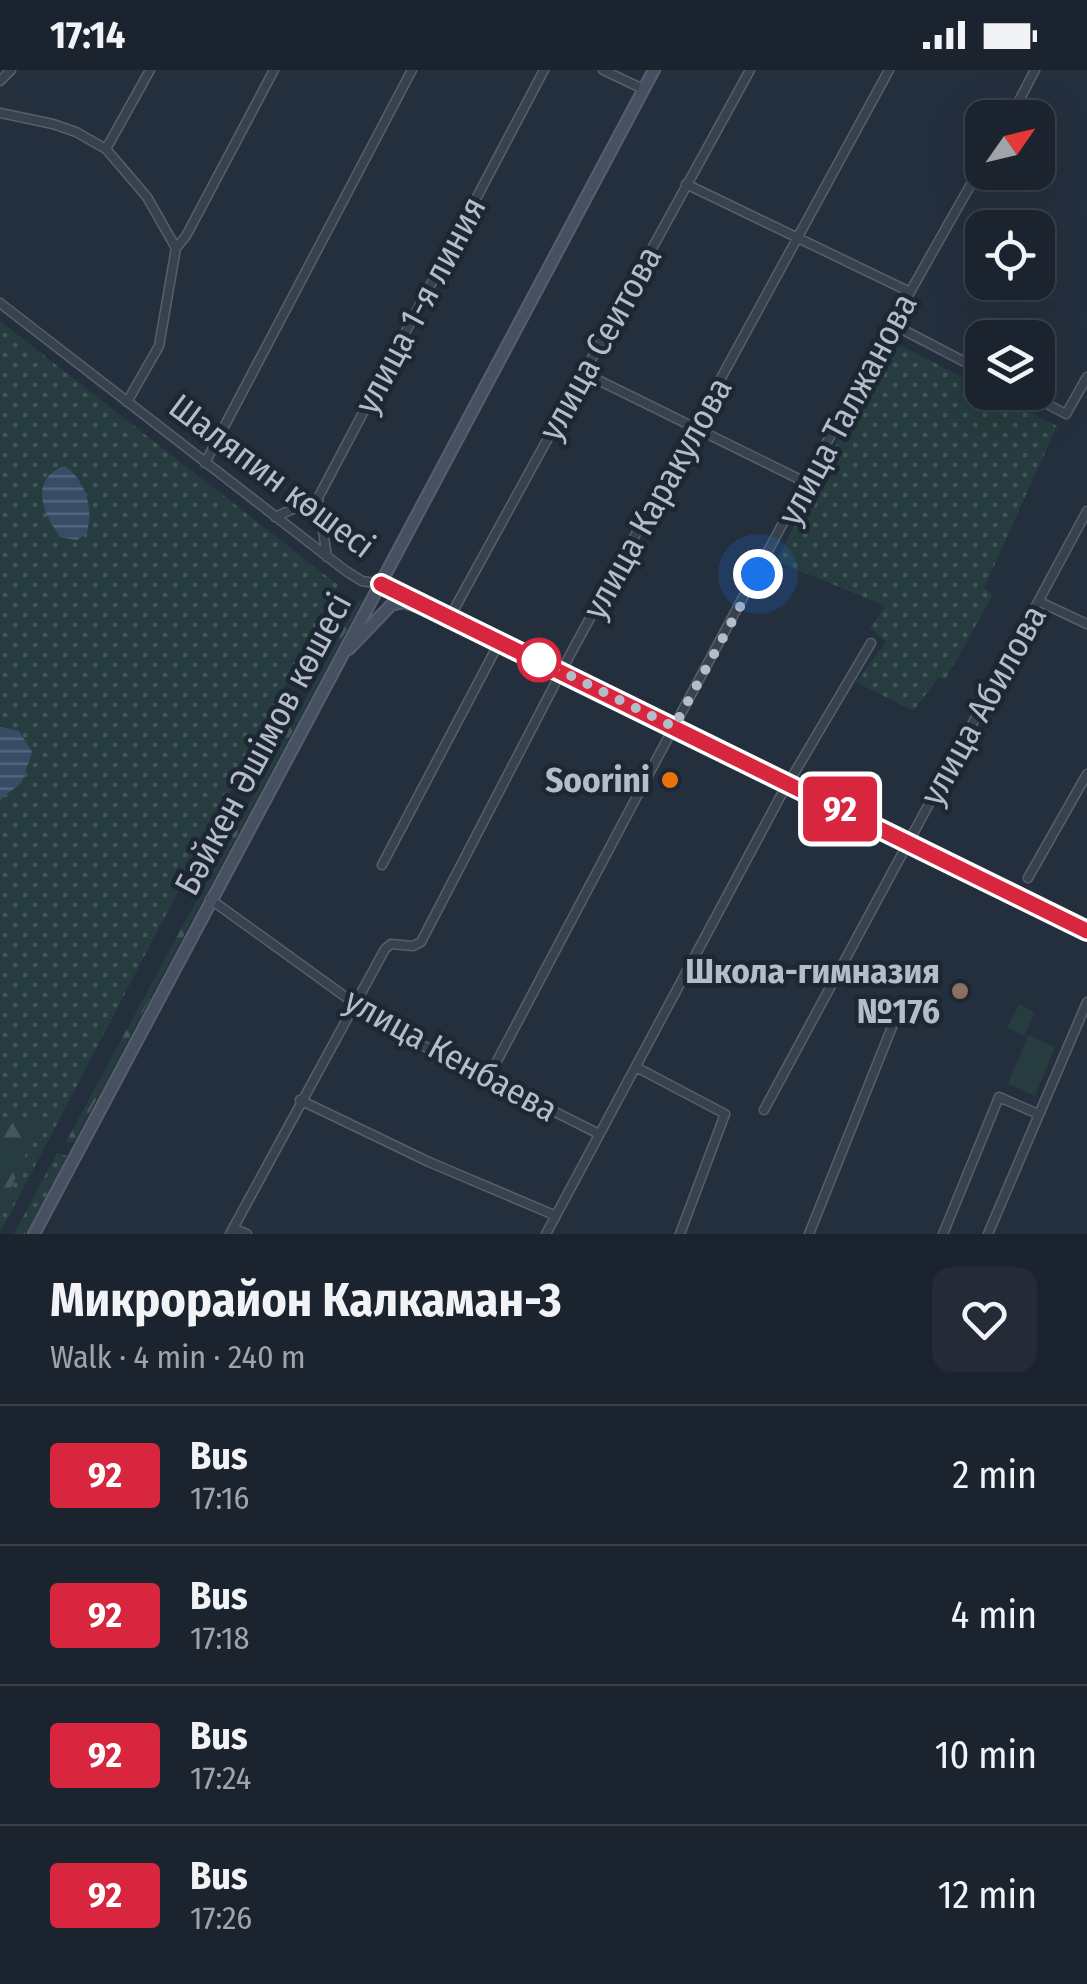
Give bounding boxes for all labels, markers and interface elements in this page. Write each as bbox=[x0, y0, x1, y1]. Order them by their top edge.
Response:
text: 17:14 bbox=[50, 12, 125, 58]
north arrow bbox=[965, 100, 1055, 190]
map controls bbox=[965, 100, 1055, 410]
street label: улица 1-я линия bbox=[345, 190, 495, 420]
button: locate bbox=[965, 210, 1055, 300]
street label: улица Сеитова bbox=[529, 239, 671, 447]
street label: улица Талжанова bbox=[768, 286, 926, 532]
button: layers bbox=[965, 320, 1055, 410]
street label: улица Каракулова bbox=[573, 370, 741, 626]
street label: Шаляпин көшесі bbox=[161, 385, 383, 567]
your location bbox=[733, 549, 783, 599]
street label: Бәйкен Әшімов көшесі bbox=[166, 586, 360, 902]
street label: улица Абилова bbox=[911, 598, 1055, 812]
unlabelled marker bbox=[518, 639, 560, 681]
place label: Soorini bbox=[545, 759, 650, 801]
marker: Soorini bbox=[659, 769, 681, 791]
line badge: 92 bbox=[795, 776, 885, 842]
text: 92 bbox=[823, 788, 857, 830]
place label: Школа-гимназия №176 bbox=[685, 950, 940, 1032]
street label: улица Кенбаева bbox=[337, 979, 565, 1131]
marker: Школа-гимназия №176 bbox=[949, 980, 971, 1002]
button: heart bbox=[932, 1267, 1037, 1372]
text: Микрорайон Калкаман-3 bbox=[50, 1271, 562, 1329]
text: Walk · 4 min · 240 m bbox=[50, 1338, 306, 1376]
text: Bus bbox=[190, 1433, 248, 1479]
text: 2 min bbox=[952, 1452, 1037, 1498]
text: 92 bbox=[88, 1454, 122, 1496]
text: 17:16 bbox=[190, 1479, 249, 1517]
text: Bus bbox=[190, 1573, 248, 1619]
text: 4 min bbox=[951, 1592, 1037, 1638]
text: 92 bbox=[88, 1594, 122, 1636]
text: 17:18 bbox=[190, 1619, 249, 1657]
text: Bus bbox=[190, 1713, 248, 1759]
text: 10 min bbox=[935, 1732, 1037, 1778]
text: 92 bbox=[88, 1734, 122, 1776]
text: 17:24 bbox=[190, 1759, 251, 1797]
text: Bus bbox=[190, 1853, 248, 1899]
text: 12 min bbox=[938, 1872, 1037, 1918]
text: 92 bbox=[88, 1874, 122, 1916]
text: 17:26 bbox=[190, 1899, 252, 1937]

